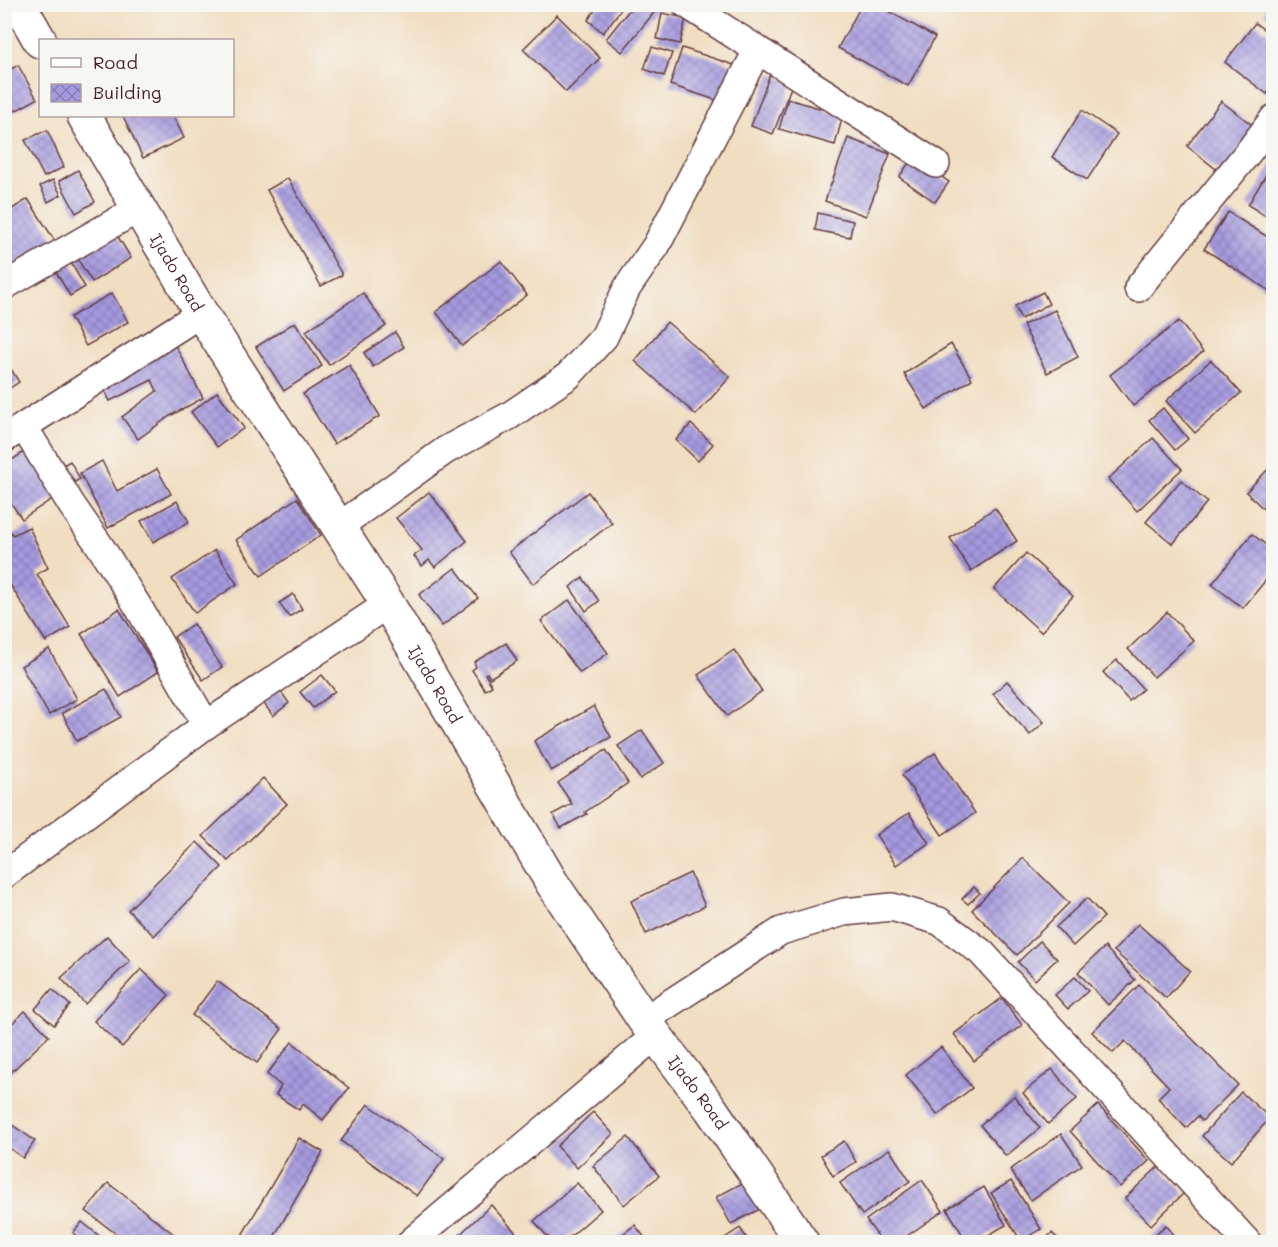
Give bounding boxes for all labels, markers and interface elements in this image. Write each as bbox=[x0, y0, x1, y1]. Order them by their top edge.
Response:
legend bbox=[39, 39, 234, 117]
text: Road bbox=[93, 50, 138, 74]
text: Building bbox=[93, 80, 161, 104]
street label: Ijado Road bbox=[146, 229, 209, 315]
street label: Ijado Road bbox=[404, 641, 467, 727]
street label: Ijado Road bbox=[664, 1051, 733, 1133]

